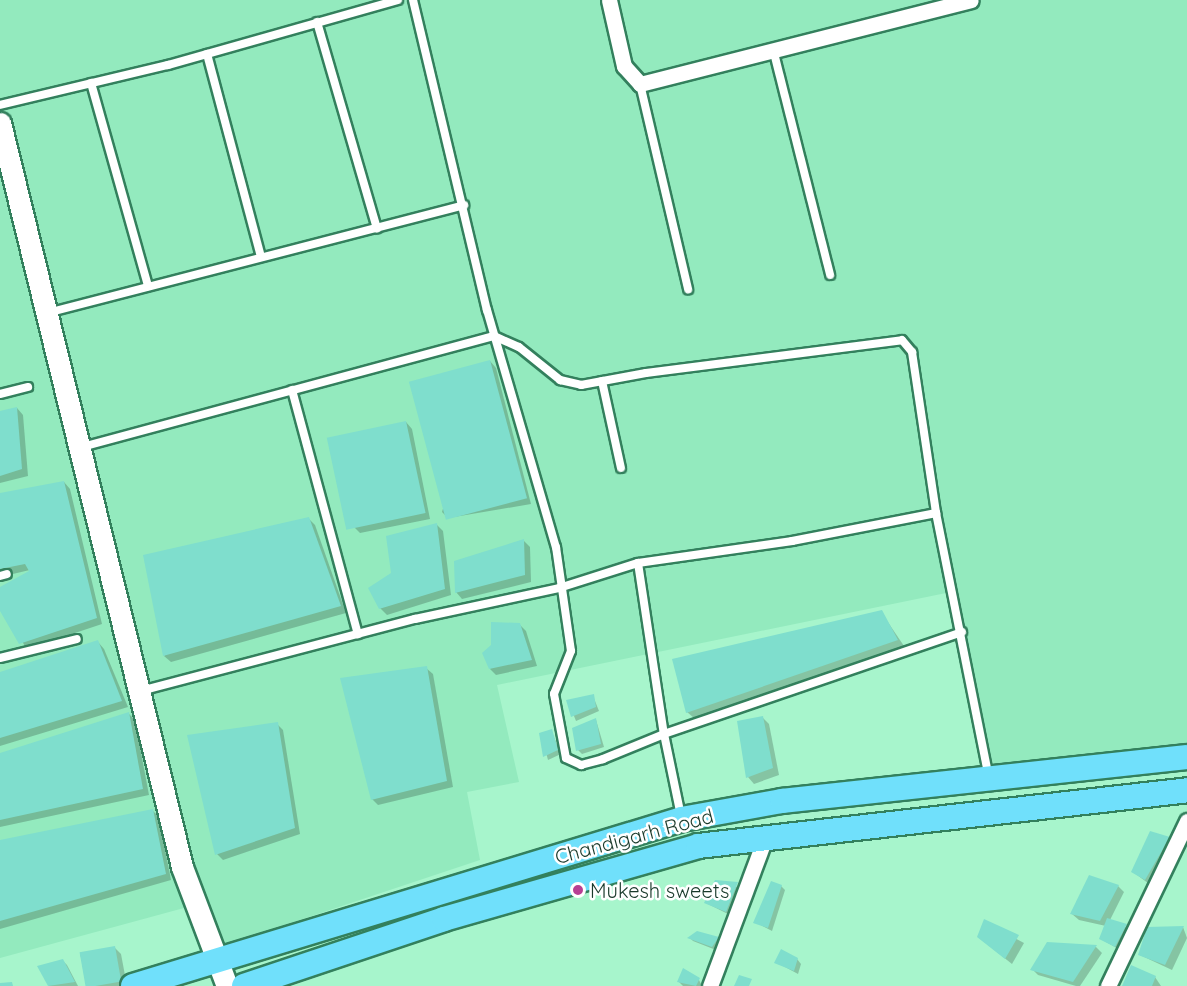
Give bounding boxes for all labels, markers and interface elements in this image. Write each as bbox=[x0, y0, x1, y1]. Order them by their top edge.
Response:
street label: Chandigarh Road bbox=[552, 803, 716, 869]
place label: Mukesh sweets bbox=[590, 878, 729, 902]
marker: Mukesh sweets bbox=[571, 883, 585, 897]

